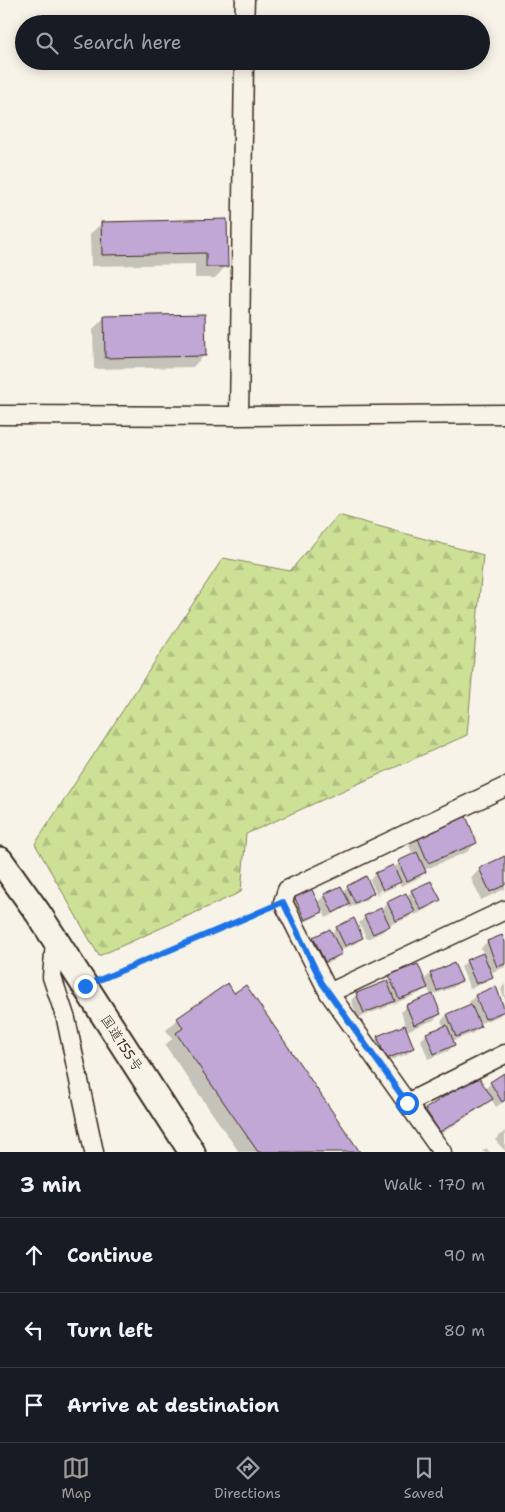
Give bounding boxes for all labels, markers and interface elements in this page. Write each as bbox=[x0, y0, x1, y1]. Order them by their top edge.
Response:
search box bbox=[15, 15, 490, 70]
icon: search bbox=[33, 29, 61, 57]
text: Search here bbox=[73, 30, 182, 55]
route end bbox=[74, 975, 97, 998]
street label: 国道155号 bbox=[97, 1011, 147, 1075]
route start bbox=[396, 1092, 419, 1115]
text: 3 min bbox=[20, 1171, 81, 1199]
text: Walk · 170 m bbox=[384, 1174, 485, 1195]
icon: ahead bbox=[20, 1241, 48, 1269]
text: Continue bbox=[67, 1243, 153, 1268]
text: 90 m bbox=[444, 1245, 485, 1266]
icon: left bbox=[20, 1316, 48, 1344]
text: Turn left bbox=[67, 1318, 153, 1343]
text: 80 m bbox=[444, 1320, 485, 1341]
icon: arrive bbox=[20, 1391, 48, 1419]
text: Arrive at destination bbox=[67, 1393, 279, 1418]
tab: Map bbox=[61, 1454, 91, 1502]
tab: Directions bbox=[214, 1454, 281, 1502]
tab: Saved bbox=[404, 1454, 444, 1502]

